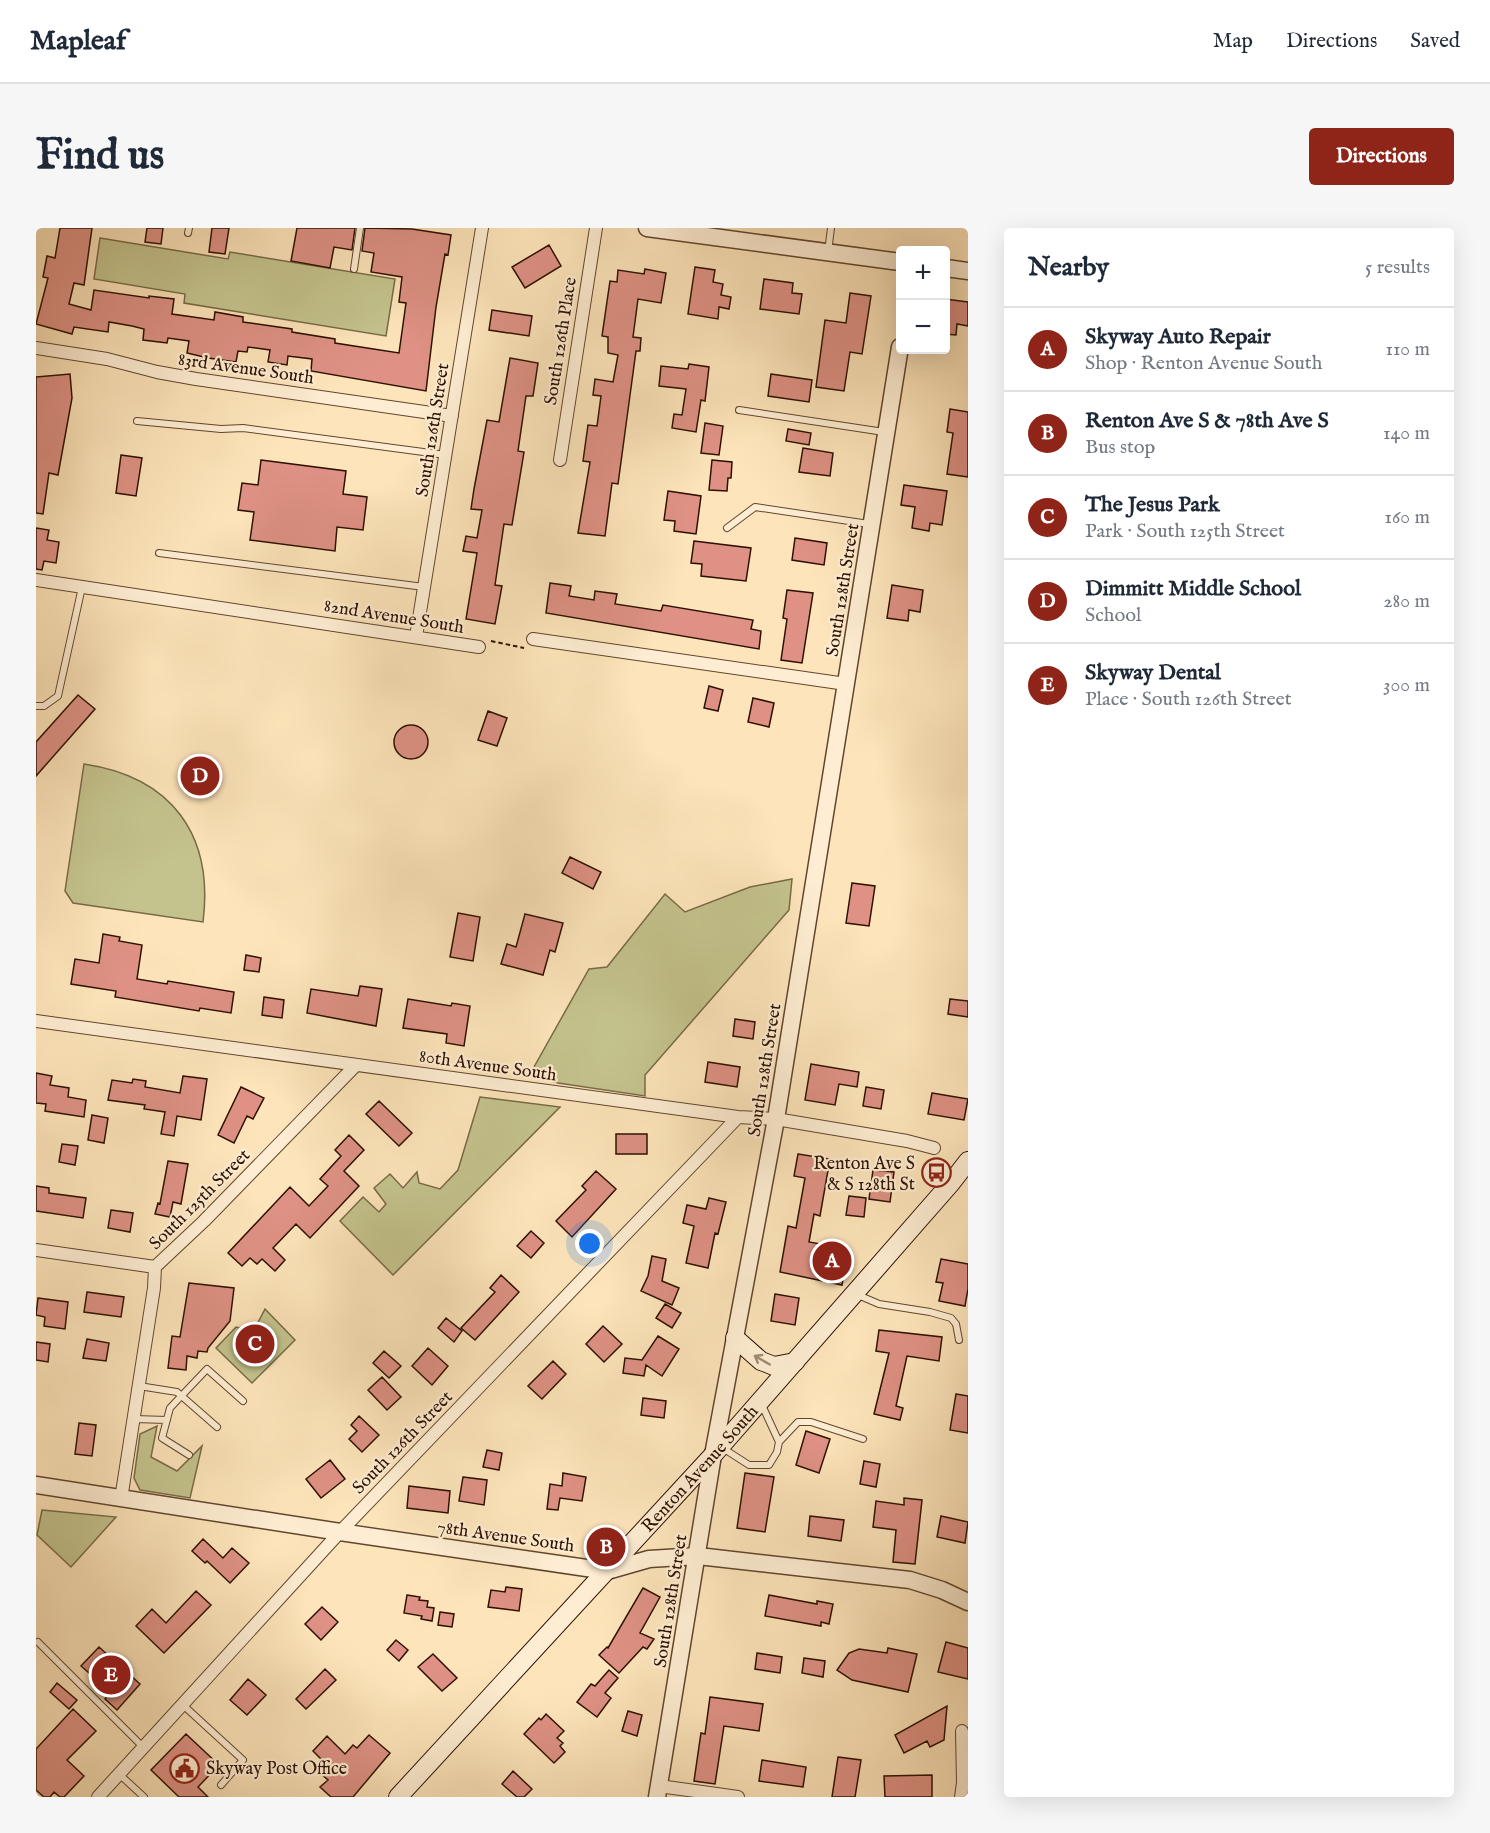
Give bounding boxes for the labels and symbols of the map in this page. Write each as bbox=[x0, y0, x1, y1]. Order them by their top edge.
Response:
street label: South 126th Place bbox=[540, 276, 583, 407]
street label: 83rd Avenue South bbox=[176, 349, 316, 390]
street label: South 126th Street bbox=[412, 362, 455, 499]
street label: South 128th Street bbox=[822, 522, 865, 658]
street label: 82nd Avenue South bbox=[322, 595, 466, 640]
pin: D bbox=[180, 754, 220, 798]
street label: South 128th Street bbox=[744, 1002, 787, 1138]
street label: 80th Avenue South bbox=[418, 1045, 558, 1088]
street label: South 125th Street bbox=[145, 1145, 256, 1256]
place label: Renton Ave S & S 128th St bbox=[813, 1153, 915, 1197]
bus stop icon: Renton Ave S & S 128th St bbox=[920, 1157, 952, 1189]
your location bbox=[575, 1229, 604, 1258]
pin: A bbox=[812, 1238, 852, 1284]
pin: C bbox=[236, 1322, 274, 1366]
one-way arrow bbox=[754, 1354, 771, 1366]
street label: South 126th Street bbox=[348, 1386, 458, 1500]
street label: Renton Avenue South bbox=[637, 1401, 764, 1538]
street label: 78th Avenue South bbox=[436, 1516, 576, 1559]
pin: B bbox=[586, 1524, 626, 1570]
street label: South 128th Street bbox=[650, 1533, 693, 1669]
pin: E bbox=[92, 1652, 130, 1698]
public building icon: Skyway Post Office bbox=[169, 1752, 201, 1784]
place label: Skyway Post Office bbox=[206, 1758, 347, 1781]

